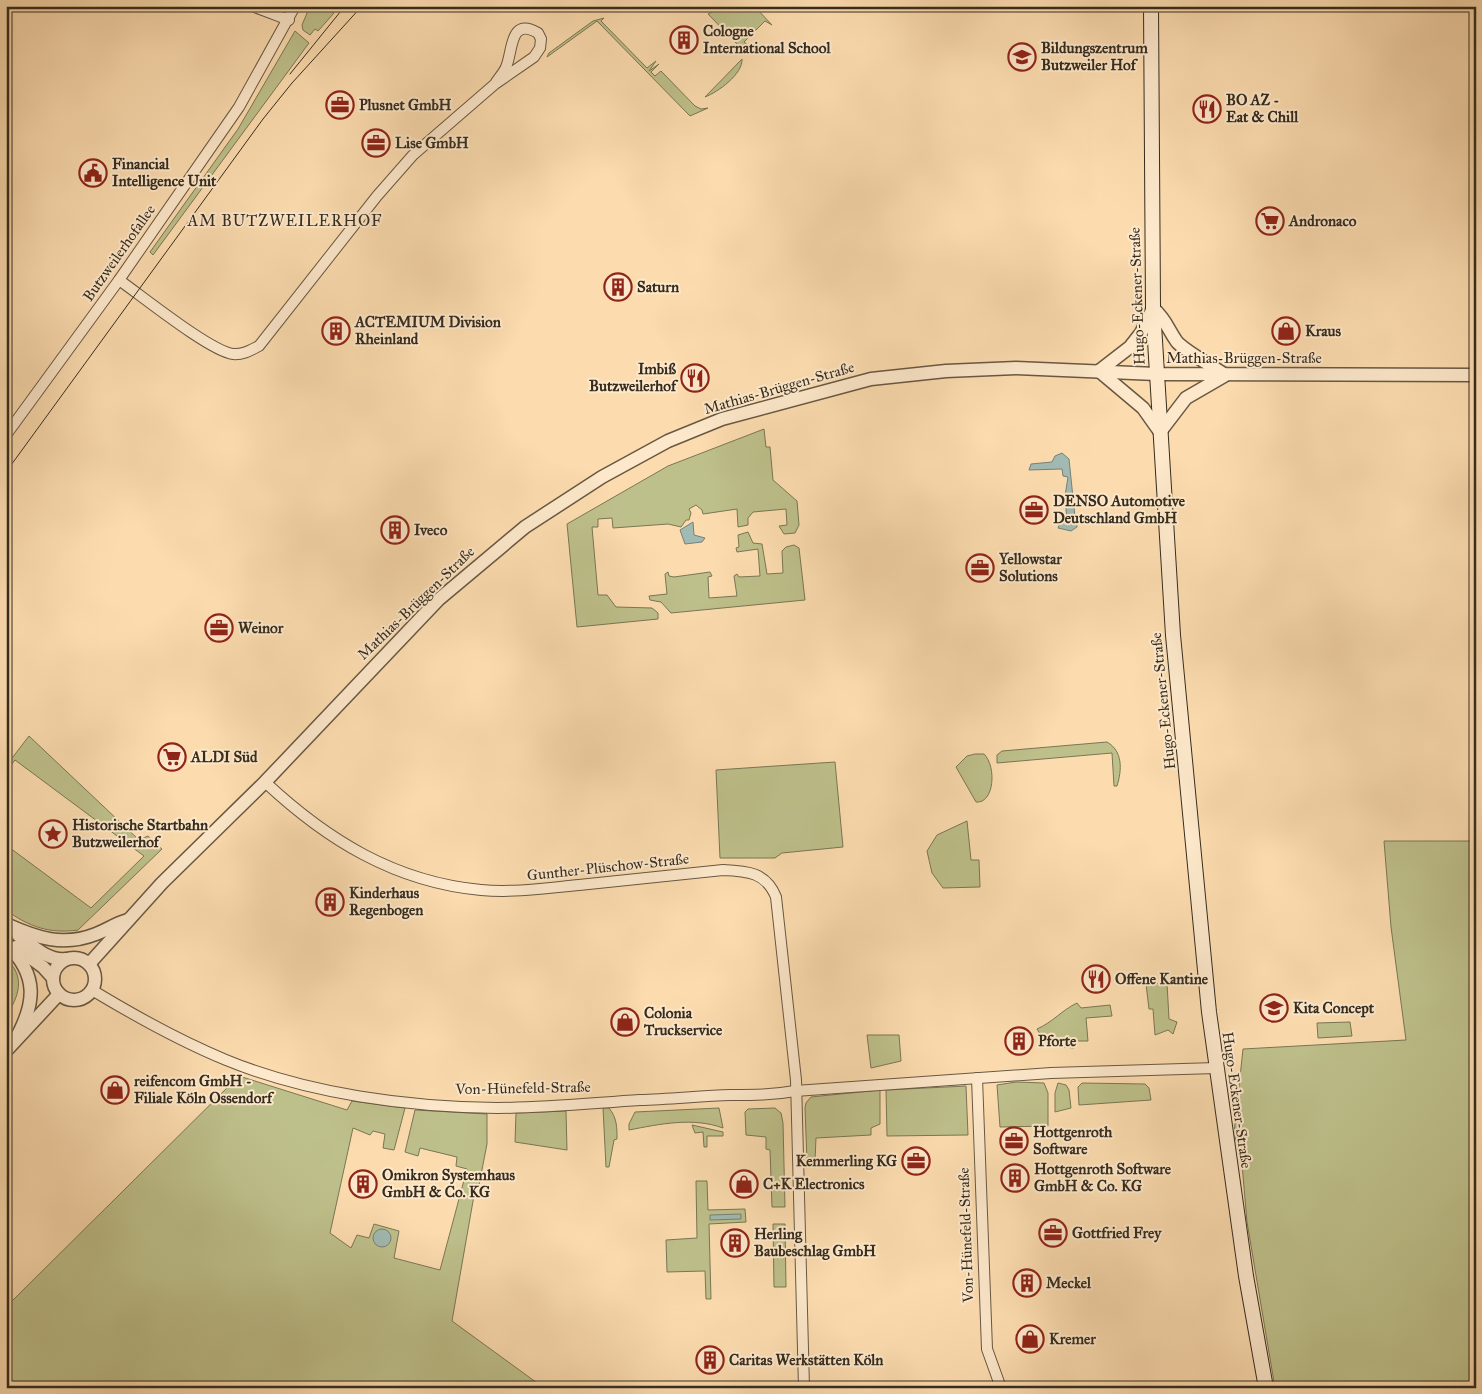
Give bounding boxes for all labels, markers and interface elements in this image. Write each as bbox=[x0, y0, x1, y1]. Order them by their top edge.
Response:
place label: Cologne International School bbox=[703, 22, 831, 57]
building icon: Cologne International School bbox=[669, 25, 699, 55]
place label: Bildungszentrum Butzweiler Hof bbox=[1041, 39, 1148, 74]
school or university icon: Bildungszentrum Butzweiler Hof bbox=[1007, 42, 1037, 72]
office icon: Plusnet GmbH bbox=[325, 90, 355, 120]
place label: BO AZ - Eat & Chill bbox=[1226, 91, 1299, 126]
restaurant icon: BO AZ - Eat & Chill bbox=[1192, 94, 1222, 124]
place label: Plusnet GmbH bbox=[359, 96, 451, 114]
office icon: Lise GmbH bbox=[361, 128, 391, 158]
place label: Lise GmbH bbox=[395, 134, 469, 152]
place label: Financial Intelligence Unit bbox=[112, 155, 217, 191]
public building icon: Financial Intelligence Unit bbox=[78, 158, 108, 188]
street label: Butzweilerhofallee bbox=[79, 201, 159, 305]
supermarket icon: Andronaco bbox=[1255, 206, 1285, 236]
district label: AM BUTZWEILERHOF bbox=[187, 211, 382, 230]
place label: Andronaco bbox=[1288, 212, 1357, 230]
street label: Hugo-Eckener-Straße bbox=[1126, 227, 1148, 365]
building icon: Saturn bbox=[603, 272, 633, 302]
place label: Saturn bbox=[637, 278, 680, 296]
place label: ACTEMIUM Division Rheinland bbox=[354, 313, 502, 348]
building icon: ACTEMIUM Division Rheinland bbox=[321, 316, 351, 346]
shop icon: Kraus bbox=[1271, 316, 1301, 346]
place label: Kraus bbox=[1305, 322, 1342, 340]
street label: Mathias-Brüggen-Straße bbox=[1166, 349, 1322, 367]
street label: Mathias-Brüggen-Straße bbox=[702, 358, 856, 418]
place label: Imbiß Butzweilerhof bbox=[589, 360, 679, 395]
restaurant icon: Imbiß Butzweilerhof bbox=[680, 363, 710, 393]
place label: DENSO Automotive Deutschland GmbH bbox=[1053, 492, 1186, 527]
office icon: DENSO Automotive Deutschland GmbH bbox=[1019, 495, 1049, 525]
building icon: Iveco bbox=[380, 515, 410, 545]
place label: Iveco bbox=[414, 521, 448, 539]
street label: Mathias-Brüggen-Straße bbox=[354, 543, 478, 663]
place label: Yellowstar Solutions bbox=[998, 550, 1062, 585]
office icon: Yellowstar Solutions bbox=[965, 553, 995, 583]
office icon: Weinor bbox=[204, 613, 234, 643]
place label: Weinor bbox=[238, 619, 284, 637]
street label: Hugo-Eckener-Straße bbox=[1147, 631, 1179, 771]
supermarket icon: ALDI Süd bbox=[157, 742, 187, 772]
place label: ALDI Süd bbox=[190, 748, 258, 766]
place label: Historische Startbahn Butzweilerhof bbox=[72, 816, 209, 851]
place icon: Historische Startbahn Butzweilerhof bbox=[38, 819, 68, 849]
street label: Gunther-Plüschow-Straße bbox=[526, 850, 690, 884]
place label: Kinderhaus Regenbogen bbox=[349, 884, 424, 920]
building icon: Kinderhaus Regenbogen bbox=[315, 887, 345, 917]
restaurant icon: Offene Kantine bbox=[1081, 964, 1111, 994]
place label: Offene Kantine bbox=[1115, 970, 1209, 988]
school or university icon: Kita Concept bbox=[1259, 993, 1289, 1023]
place label: Kita Concept bbox=[1293, 999, 1375, 1018]
place label: Colonia Truckservice bbox=[643, 1004, 723, 1039]
shop icon: Colonia Truckservice bbox=[610, 1007, 640, 1037]
building icon: Pforte bbox=[1004, 1026, 1034, 1056]
street label: Hugo-Eckener-Straße bbox=[1218, 1030, 1256, 1170]
place label: Pforte bbox=[1038, 1032, 1077, 1050]
place label: reifencom GmbH - Filiale Köln Ossendorf bbox=[133, 1072, 275, 1107]
shop icon: reifencom GmbH - Filiale Köln Ossendorf bbox=[100, 1075, 130, 1105]
street label: Von-Hünefeld-Straße bbox=[454, 1078, 591, 1098]
place label: Hottgenroth Software bbox=[1033, 1123, 1113, 1158]
office icon: Hottgenroth Software bbox=[999, 1126, 1029, 1156]
office icon: Kemmerling KG bbox=[901, 1146, 931, 1176]
place label: Kemmerling KG bbox=[796, 1152, 897, 1171]
place label: Hottgenroth Software GmbH & Co. KG bbox=[1034, 1160, 1172, 1195]
building icon: Hottgenroth Software GmbH & Co. KG bbox=[1000, 1163, 1030, 1193]
place label: Omikron Systemhaus GmbH & Co. KG bbox=[382, 1166, 516, 1201]
street label: Von-Hünefeld-Straße bbox=[955, 1167, 977, 1304]
building icon: Omikron Systemhaus GmbH & Co. KG bbox=[348, 1169, 378, 1199]
shop icon: C+K Electronics bbox=[729, 1169, 759, 1199]
place label: C+K Electronics bbox=[763, 1175, 865, 1193]
office icon: Gottfried Frey bbox=[1038, 1218, 1068, 1248]
place label: Gottfried Frey bbox=[1072, 1224, 1162, 1243]
place label: Herling Baubeschlag GmbH bbox=[754, 1225, 876, 1261]
building icon: Herling Baubeschlag GmbH bbox=[720, 1228, 750, 1258]
building icon: Meckel bbox=[1012, 1268, 1042, 1298]
place label: Meckel bbox=[1046, 1274, 1092, 1292]
shop icon: Kremer bbox=[1015, 1324, 1045, 1354]
place label: Kremer bbox=[1049, 1330, 1096, 1348]
building icon: Caritas Werkstätten Köln bbox=[695, 1345, 725, 1375]
place label: Caritas Werkstätten Köln bbox=[729, 1351, 884, 1369]

